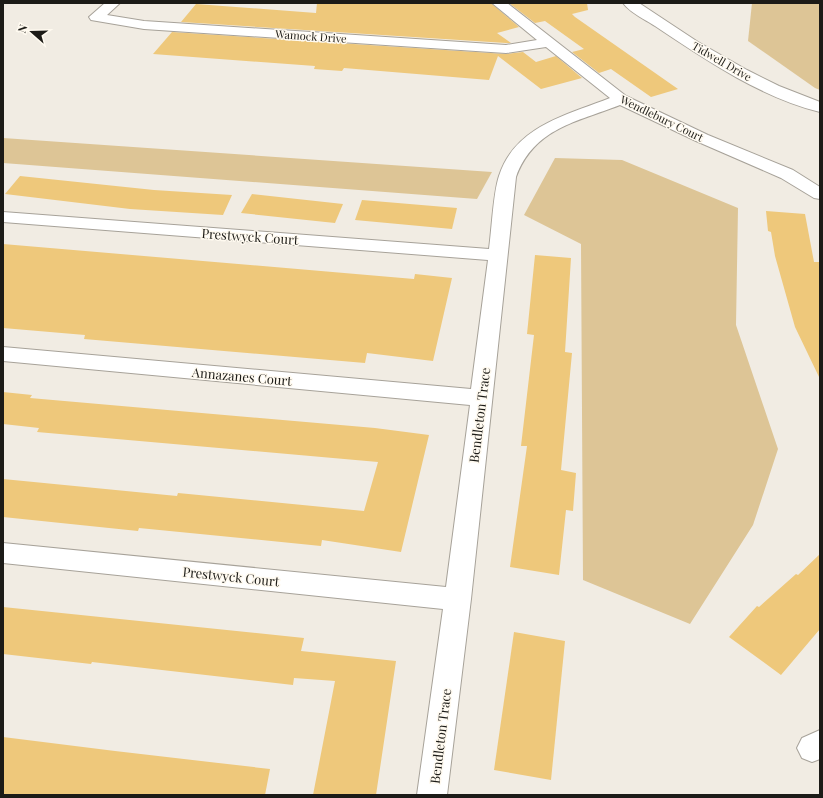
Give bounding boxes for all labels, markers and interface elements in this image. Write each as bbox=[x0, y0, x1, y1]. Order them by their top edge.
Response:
north arrow bbox=[12, 12, 52, 52]
text: N bbox=[14, 22, 31, 35]
street label: Wamock Drive bbox=[274, 26, 348, 46]
street label: Tidwell Drive bbox=[690, 38, 755, 84]
street label: Wendlebury Court bbox=[617, 91, 706, 145]
street label: Prestwyck Court bbox=[201, 224, 299, 248]
street label: Annazanes Court bbox=[190, 363, 293, 389]
street label: Bendleton Trace bbox=[465, 366, 493, 464]
street label: Prestwyck Court bbox=[182, 562, 281, 590]
street label: Bendleton Trace bbox=[426, 687, 454, 785]

